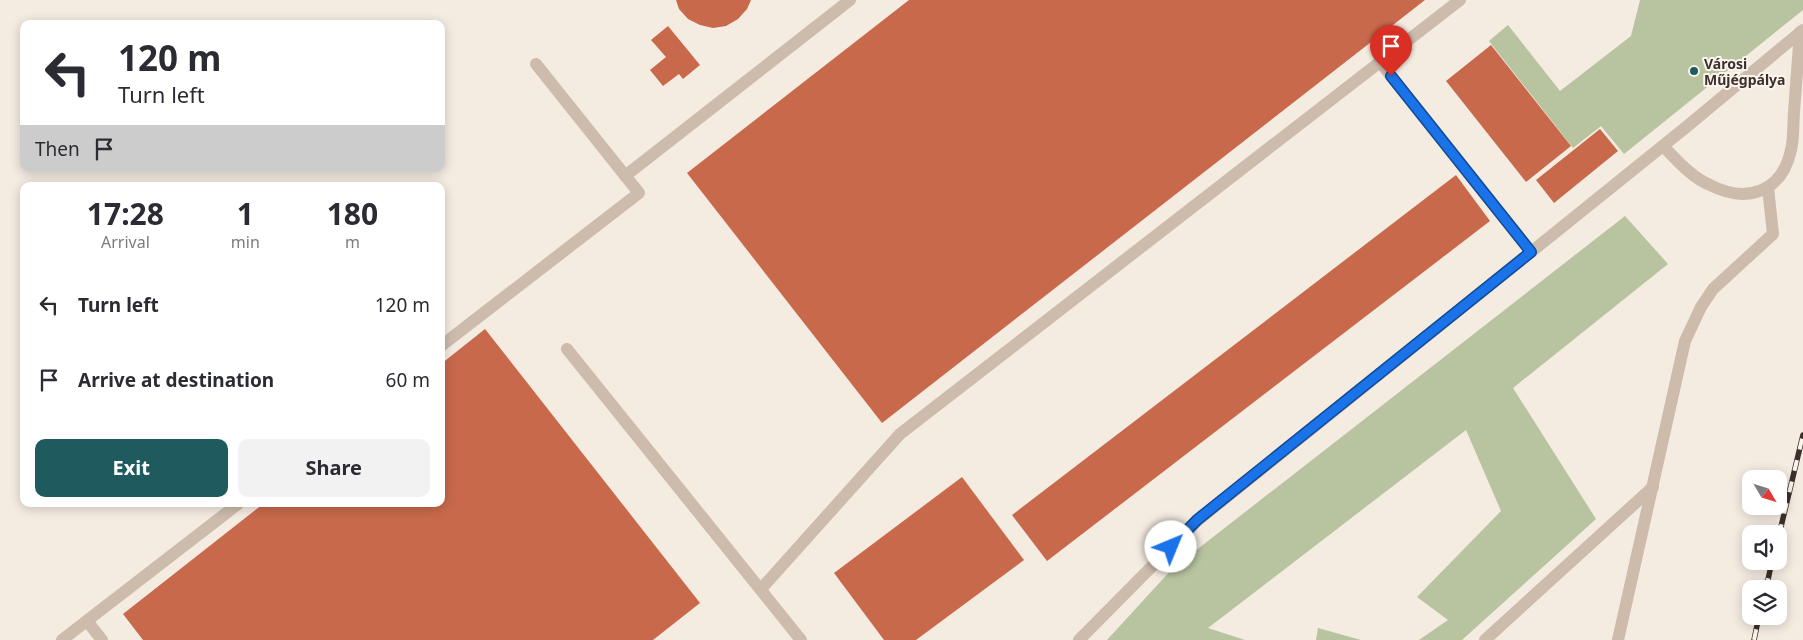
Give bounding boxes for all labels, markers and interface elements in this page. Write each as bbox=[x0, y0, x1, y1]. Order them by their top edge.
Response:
pin bbox=[1370, 25, 1412, 76]
icon: arrive bbox=[1377, 32, 1405, 60]
text: 120 m bbox=[118, 34, 221, 81]
icon: left bbox=[35, 40, 100, 105]
place label: Városi Műjégpálya bbox=[1704, 54, 1785, 89]
marker: Városi Műjégpálya bbox=[1688, 65, 1700, 77]
text: Turn left bbox=[118, 79, 205, 109]
icon: arrive bbox=[90, 135, 118, 163]
text: Then bbox=[35, 136, 80, 162]
text: 17:28 bbox=[87, 193, 164, 234]
text: 1 bbox=[237, 193, 254, 234]
text: 180 bbox=[327, 193, 378, 234]
text: Arrival bbox=[101, 231, 150, 253]
text: min bbox=[231, 231, 260, 253]
text: m bbox=[345, 231, 360, 253]
icon: left bbox=[35, 291, 63, 319]
text: Turn left bbox=[78, 292, 159, 318]
text: 120 m bbox=[375, 292, 430, 318]
icon: arrive bbox=[35, 366, 63, 394]
text: Arrive at destination bbox=[78, 367, 274, 393]
text: 60 m bbox=[386, 367, 430, 393]
button: Exit bbox=[35, 439, 228, 497]
button: Share bbox=[238, 439, 430, 497]
north arrow bbox=[1742, 470, 1788, 515]
map controls bbox=[1742, 470, 1787, 625]
position arrow bbox=[1144, 520, 1196, 572]
button: sound bbox=[1742, 525, 1787, 570]
button: layers bbox=[1742, 580, 1787, 625]

